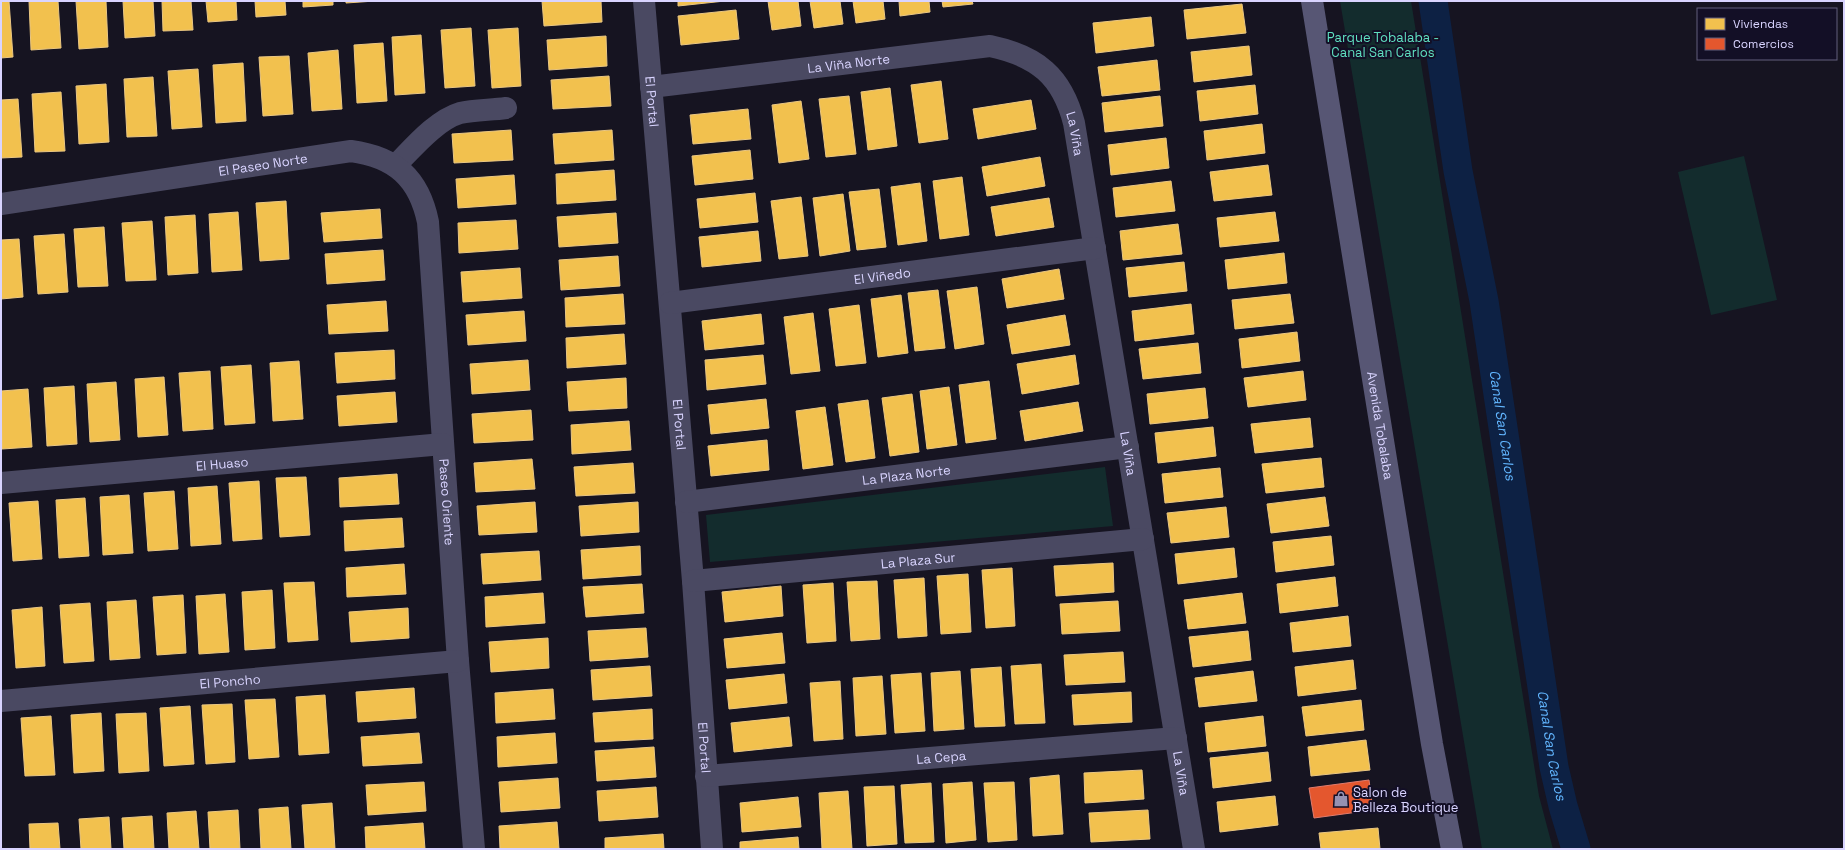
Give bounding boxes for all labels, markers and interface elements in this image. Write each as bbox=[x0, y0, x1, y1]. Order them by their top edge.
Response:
legend bbox=[1697, 8, 1837, 60]
text: Viviendas bbox=[1733, 16, 1788, 32]
park label: Parque Tobalaba - Canal San Carlos bbox=[1327, 29, 1439, 61]
text: Comercios bbox=[1733, 36, 1794, 52]
street label: La Viña Norte bbox=[806, 50, 891, 77]
street label: El Portal bbox=[642, 75, 663, 128]
street label: La Viña bbox=[1063, 109, 1088, 158]
street label: El Paseo Norte bbox=[217, 149, 309, 179]
street label: El Viñedo bbox=[853, 263, 912, 288]
water label: Canal San Carlos bbox=[1485, 369, 1520, 482]
street label: Avenida Tobalaba bbox=[1363, 370, 1398, 481]
street label: El Portal bbox=[669, 398, 690, 451]
street label: La Viña bbox=[1117, 430, 1141, 477]
street label: El Huaso bbox=[195, 453, 249, 474]
street label: Paseo Oriente bbox=[436, 458, 459, 546]
street label: La Plaza Norte bbox=[861, 461, 952, 489]
street label: La Plaza Sur bbox=[880, 548, 956, 572]
street label: El Poncho bbox=[199, 670, 261, 692]
water label: Canal San Carlos bbox=[1534, 689, 1571, 803]
street label: El Portal bbox=[695, 721, 715, 774]
street label: La Cepa bbox=[916, 746, 967, 767]
street label: La Viña bbox=[1169, 750, 1194, 797]
place label: Salon de Belleza Boutique bbox=[1353, 784, 1458, 816]
shop icon: Salon de Belleza Boutique bbox=[1332, 790, 1350, 808]

